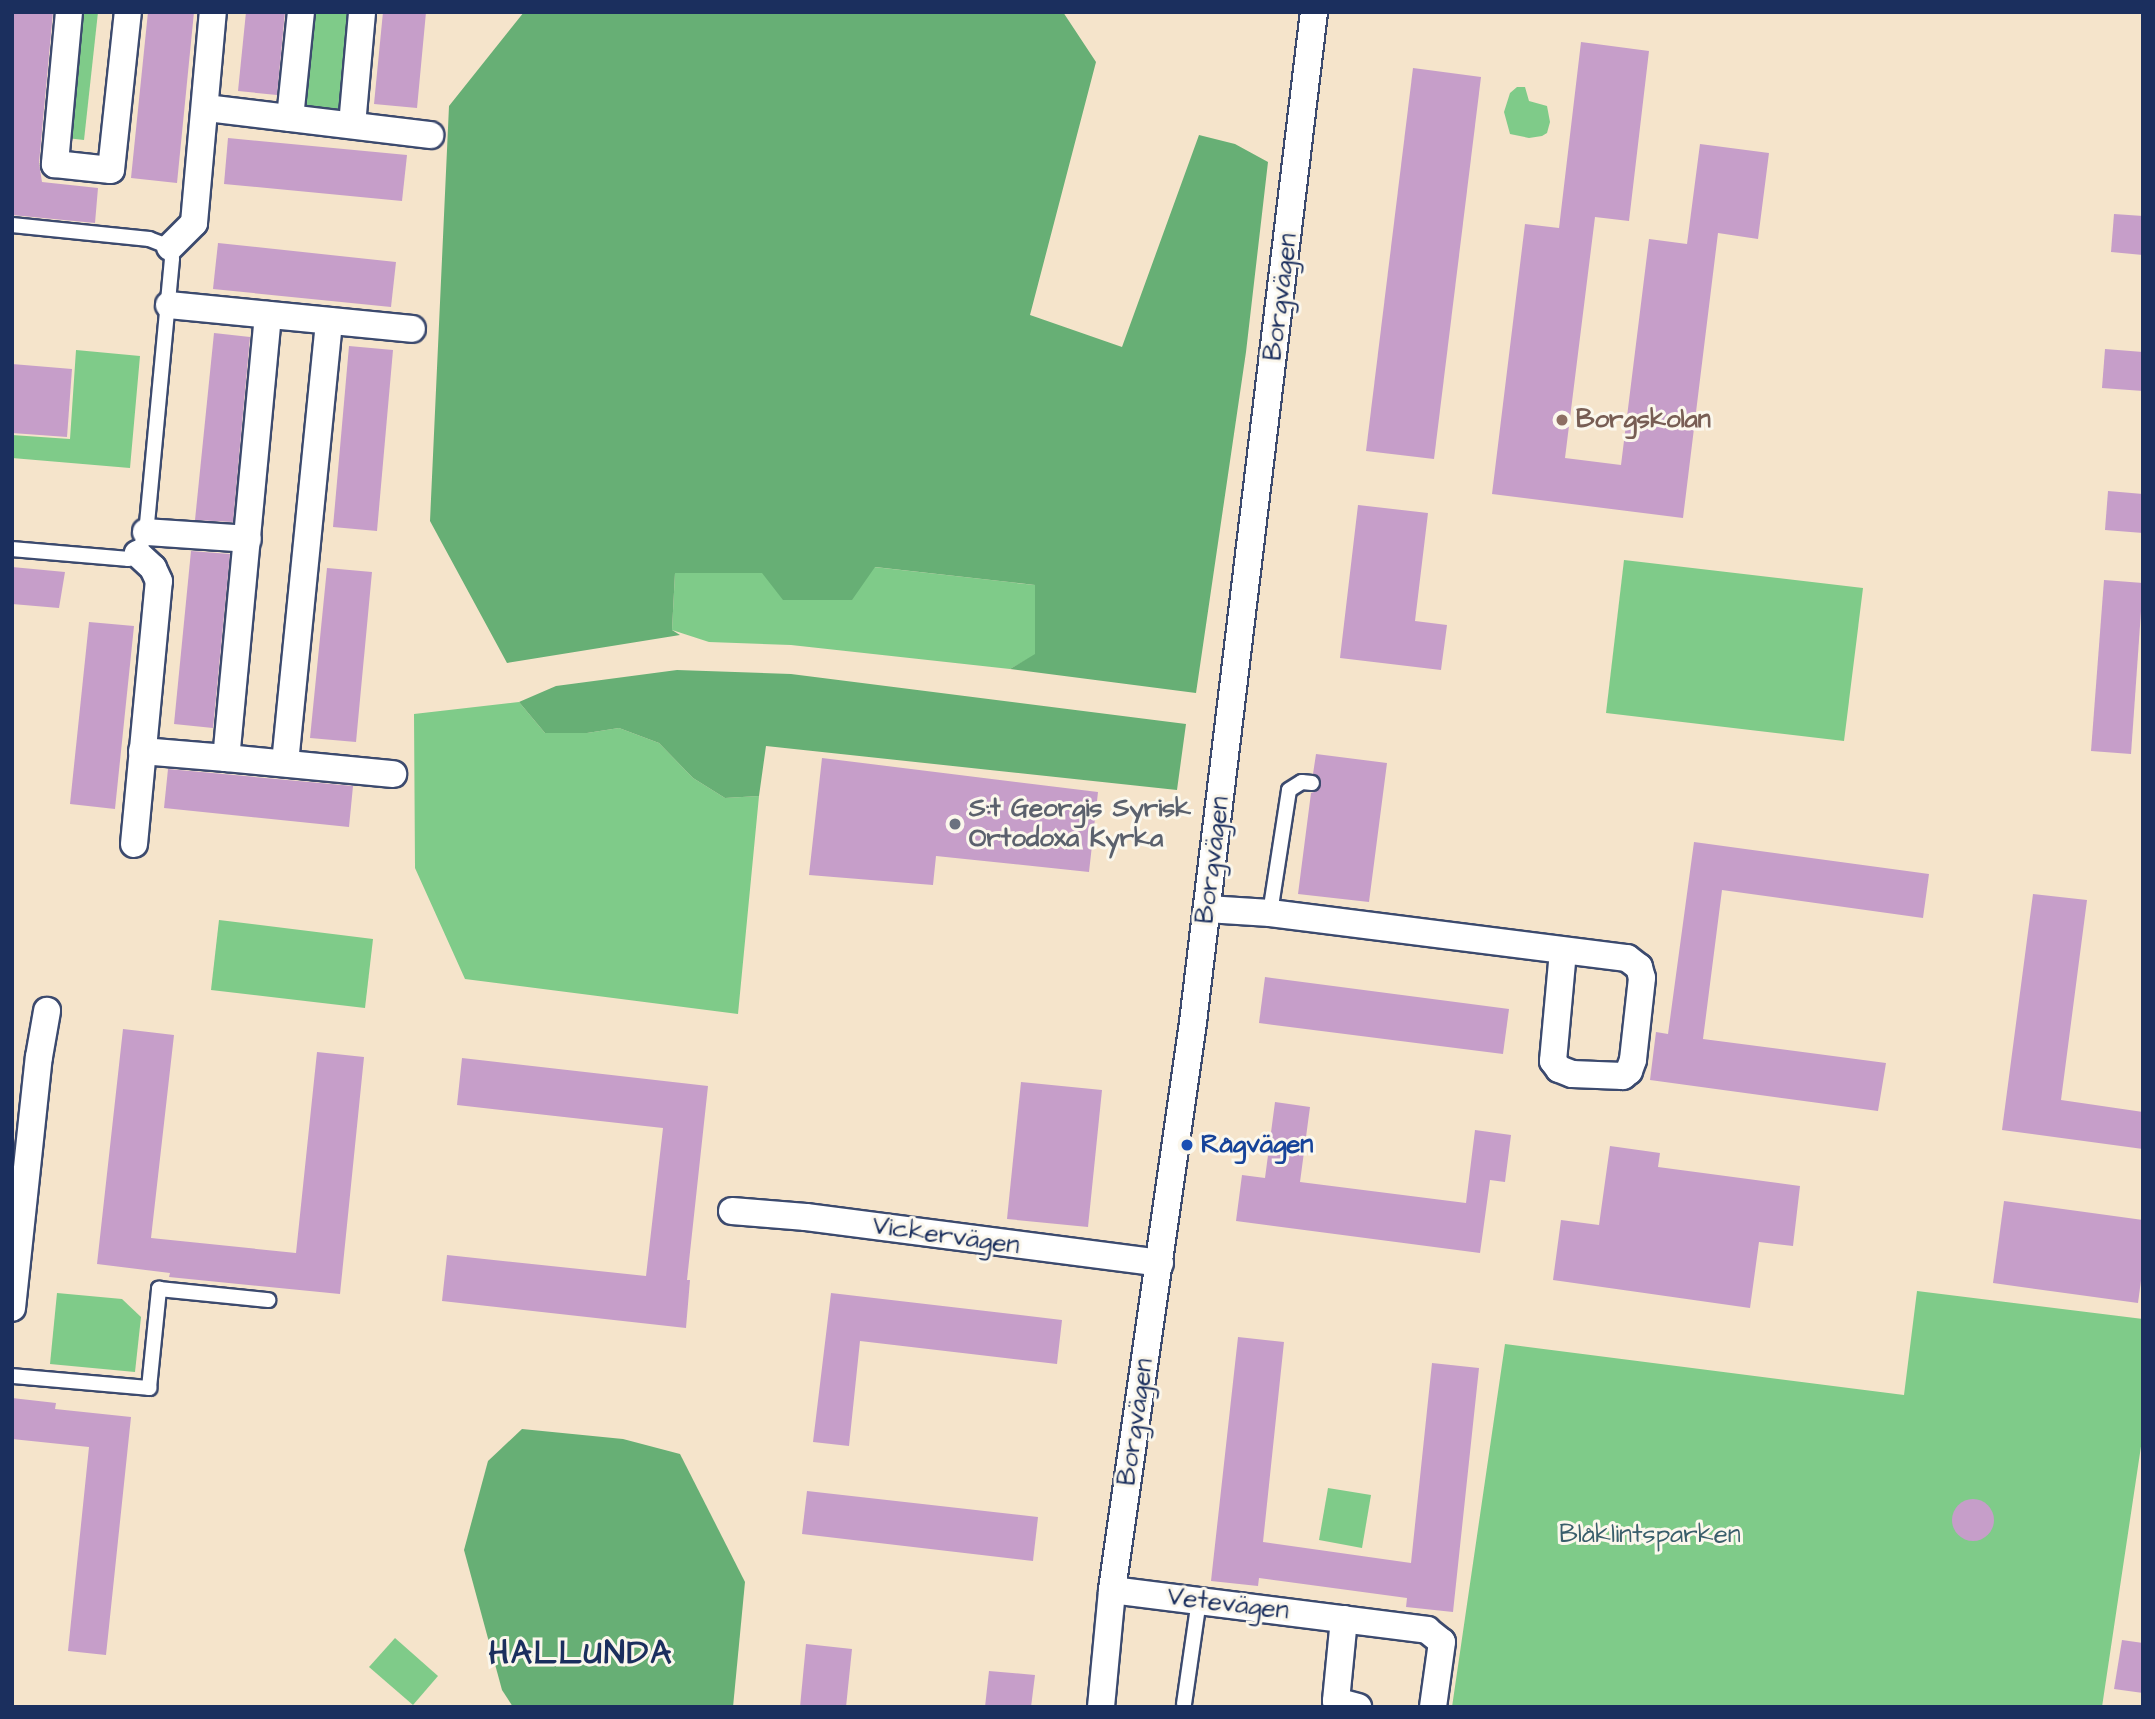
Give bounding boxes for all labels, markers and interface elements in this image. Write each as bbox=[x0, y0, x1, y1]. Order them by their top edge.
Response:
street label: Borgvägen bbox=[1258, 232, 1304, 362]
place label: Borgskolan bbox=[1576, 404, 1711, 436]
marker: Borgskolan bbox=[1554, 412, 1570, 428]
place label: S:t Georgis Syrisk Ortodoxa Kyrka bbox=[969, 793, 1191, 854]
street label: Borgvägen bbox=[1190, 795, 1236, 925]
marker: S:t Georgis Syrisk Ortodoxa Kyrka bbox=[947, 816, 963, 832]
place label: Rågvägen bbox=[1201, 1129, 1313, 1161]
marker: Rågvägen bbox=[1179, 1137, 1195, 1153]
street label: Vickervägen bbox=[870, 1210, 1022, 1262]
street label: Borgvägen bbox=[1112, 1356, 1160, 1488]
park label: Blåklintsparken bbox=[1559, 1519, 1741, 1551]
street label: Vetevägen bbox=[1165, 1581, 1291, 1627]
district label: HALLUNDA bbox=[490, 1634, 672, 1674]

